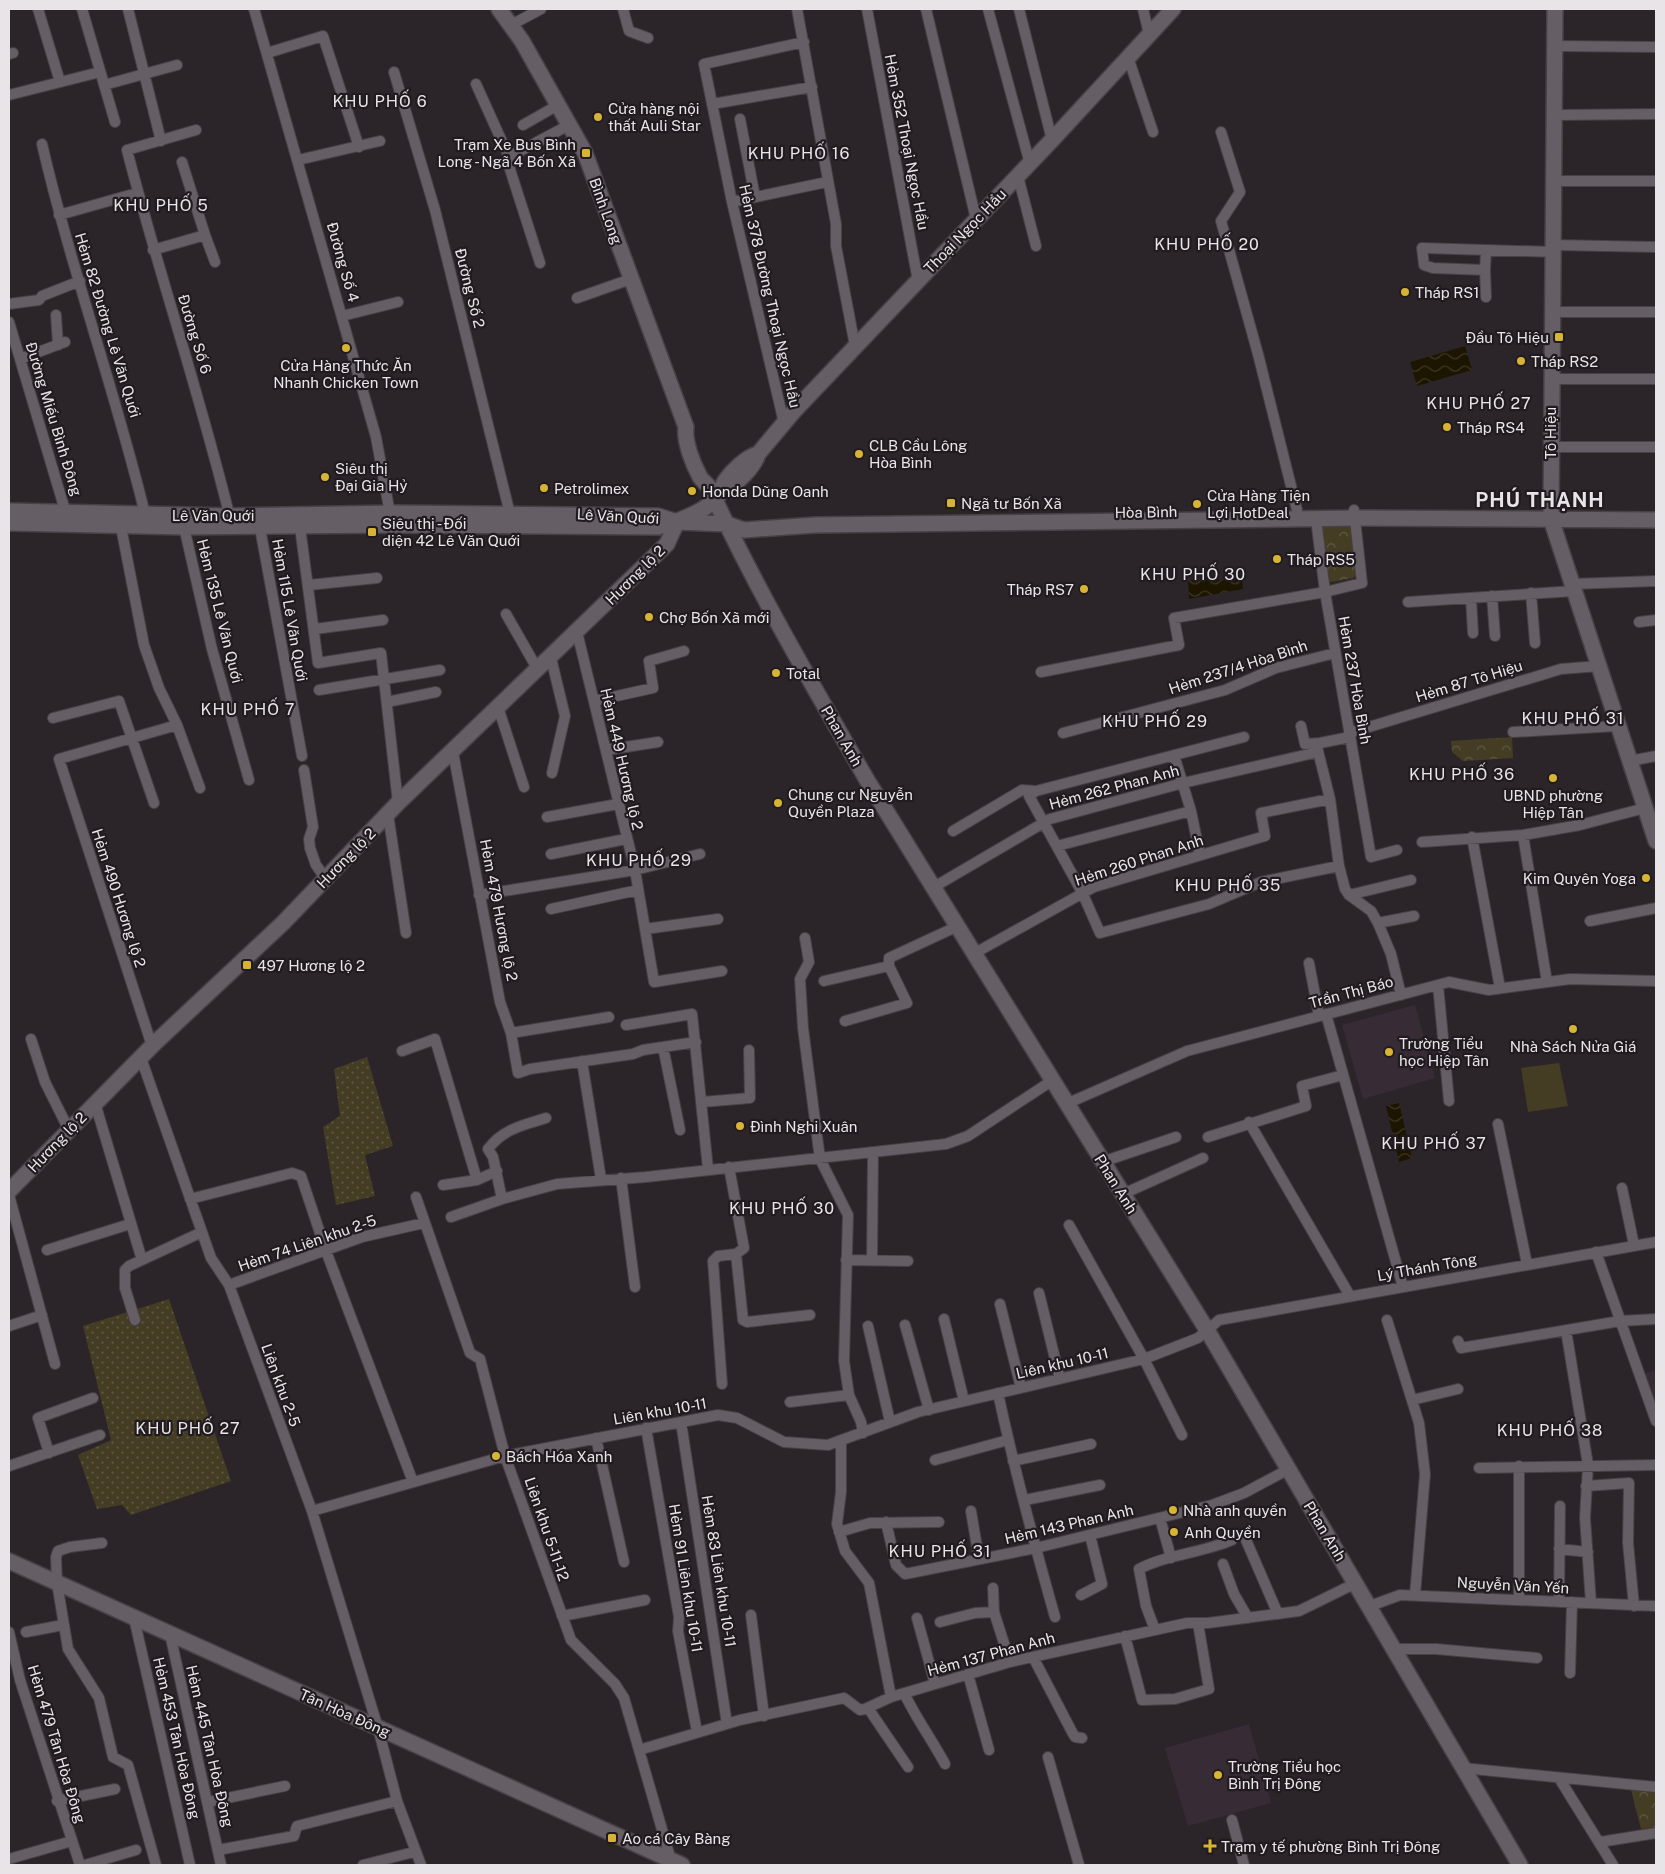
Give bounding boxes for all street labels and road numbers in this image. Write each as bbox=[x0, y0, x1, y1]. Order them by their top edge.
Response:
street label: Hẻm 352 Thoại Ngọc Hầu bbox=[882, 53, 932, 231]
street label: Bình Long bbox=[586, 175, 626, 247]
street label: Hẻm 378 Đường Thoại Ngọc Hầu bbox=[736, 183, 804, 409]
street label: Thoại Ngọc Hầu bbox=[921, 185, 1009, 277]
street label: Đường Số 4 bbox=[323, 220, 363, 304]
street label: Hẻm 82 Đường Lê Văn Quới bbox=[72, 231, 144, 419]
street label: Đường Số 2 bbox=[452, 246, 488, 330]
street label: Đường Số 6 bbox=[175, 292, 215, 376]
street label: Đường Miếu Bình Đông bbox=[22, 340, 86, 498]
street label: Tô Hiệu bbox=[1542, 407, 1559, 459]
street label: Hòa Bình bbox=[1114, 503, 1178, 521]
street label: Lê Văn Quới bbox=[576, 505, 660, 527]
street label: Lê Văn Quới bbox=[172, 507, 254, 524]
street label: Hẻm 135 Lê Văn Quới bbox=[194, 537, 246, 685]
street label: Hẻm 115 Lê Văn Quới bbox=[269, 537, 311, 683]
street label: Hương lộ 2 bbox=[602, 542, 668, 608]
street label: Hẻm 237 Hòa Bình bbox=[1335, 614, 1375, 746]
street label: Hẻm 237/4 Hòa Bình bbox=[1167, 637, 1309, 697]
street label: Hẻm 87 Tô Hiệu bbox=[1413, 657, 1525, 705]
street label: Hẻm 449 Hương lộ 2 bbox=[597, 686, 647, 832]
street label: Phan Anh bbox=[818, 703, 866, 769]
street label: Hẻm 262 Phan Anh bbox=[1047, 761, 1181, 813]
street label: Hương lộ 2 bbox=[313, 824, 379, 892]
street label: Hẻm 490 Hương lộ 2 bbox=[89, 827, 149, 970]
street label: Hẻm 260 Phan Anh bbox=[1073, 831, 1205, 889]
street label: Hẻm 479 Hương lộ 2 bbox=[477, 838, 521, 983]
street label: Trần Thị Báo bbox=[1307, 973, 1395, 1011]
street label: Hương lộ 2 bbox=[24, 1108, 90, 1176]
street label: Phan Anh bbox=[1091, 1151, 1141, 1217]
street label: Hẻm 74 Liên khu 2-5 bbox=[236, 1211, 378, 1275]
street label: Lý Thánh Tông bbox=[1376, 1250, 1478, 1284]
street label: Liên khu 2-5 bbox=[258, 1341, 304, 1429]
street label: Liên khu 10-11 bbox=[1014, 1344, 1110, 1382]
street label: Liên khu 10-11 bbox=[612, 1394, 708, 1428]
street label: Liên khu 5-11-12 bbox=[521, 1475, 573, 1583]
street label: Hẻm 83 Liên khu 10-11 bbox=[699, 1494, 739, 1648]
street label: Phan Anh bbox=[1301, 1498, 1349, 1564]
street label: Hẻm 143 Phan Anh bbox=[1003, 1501, 1135, 1547]
street label: Hẻm 91 Liên khu 10-11 bbox=[666, 1502, 706, 1654]
street label: Nguyễn Văn Yến bbox=[1456, 1574, 1570, 1596]
street label: Hẻm 137 Phan Anh bbox=[925, 1629, 1057, 1679]
street label: Hẻm 453 Tân Hòa Đông bbox=[150, 1655, 204, 1821]
street label: Hẻm 479 Tân Hòa Đông bbox=[25, 1663, 89, 1825]
street label: Hẻm 445 Tân Hòa Đông bbox=[183, 1663, 237, 1829]
street label: Tân Hòa Đông bbox=[297, 1685, 393, 1741]

